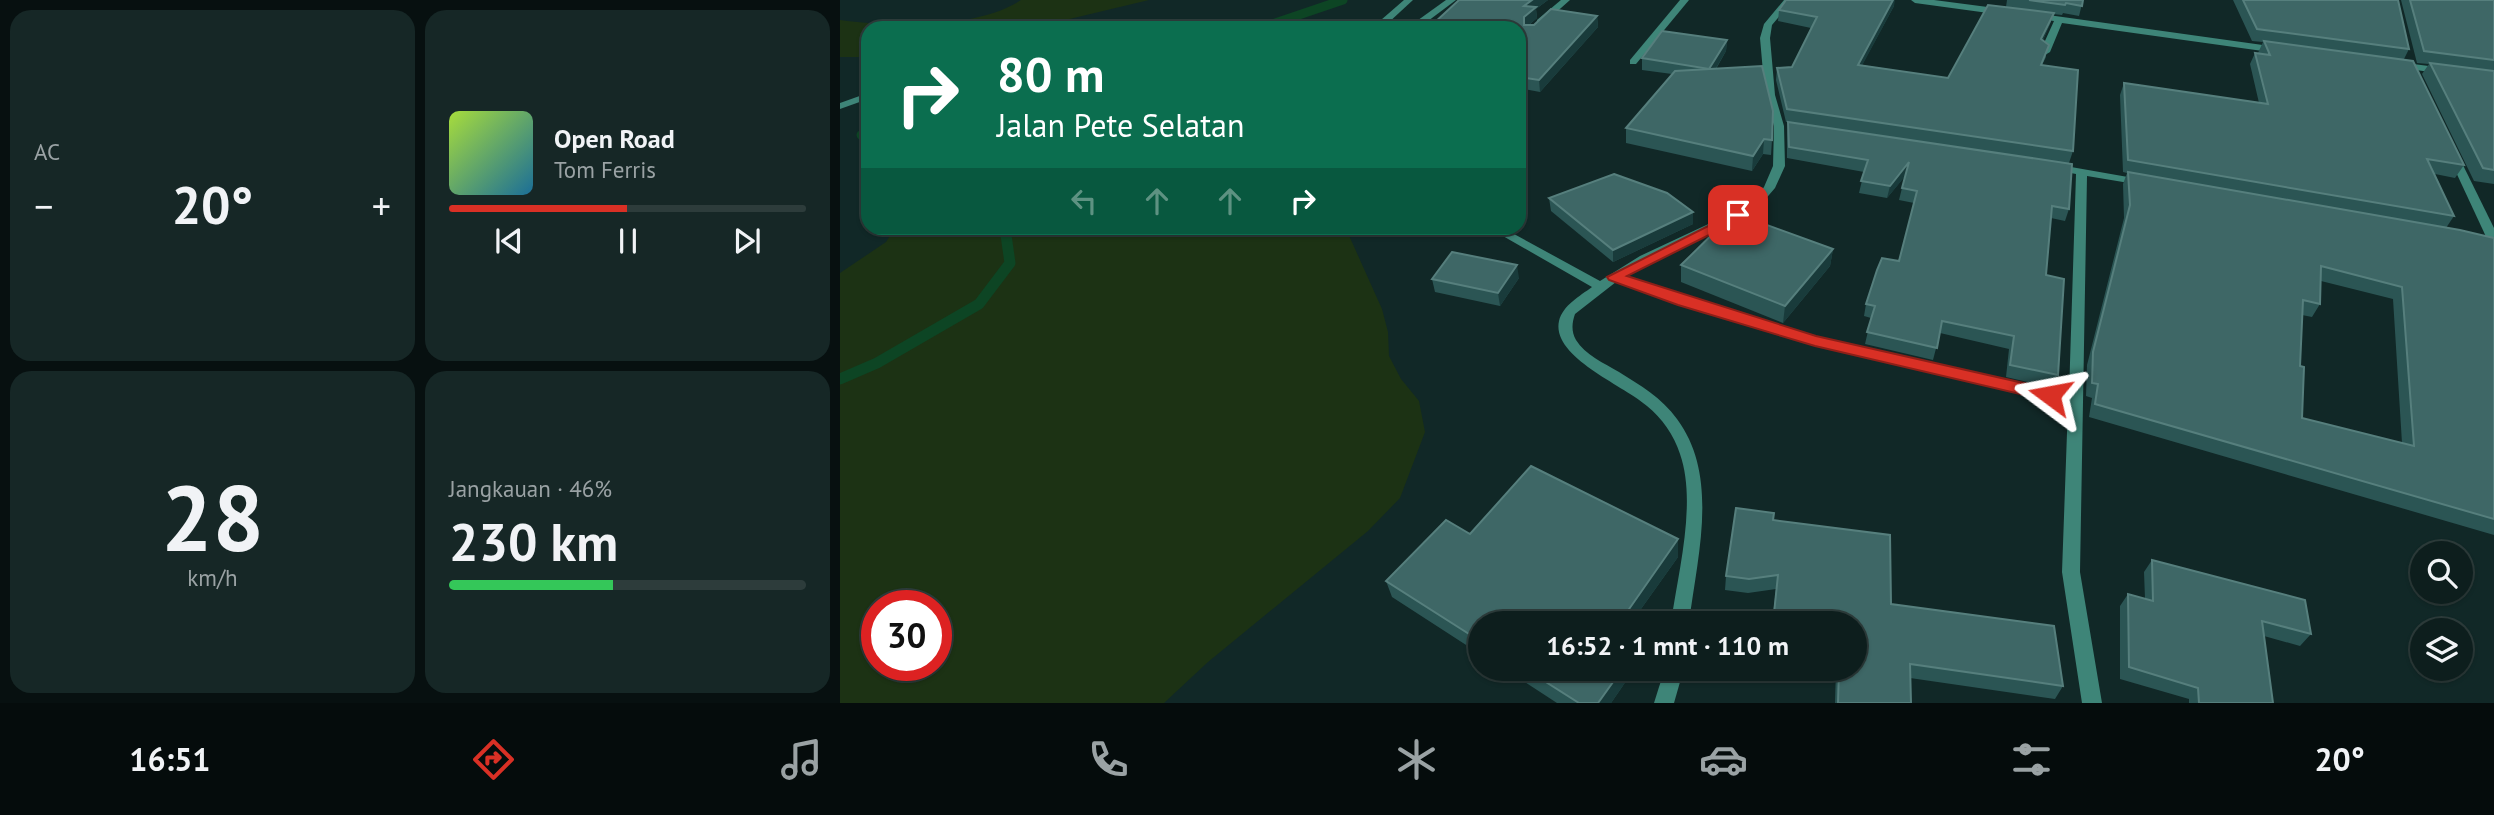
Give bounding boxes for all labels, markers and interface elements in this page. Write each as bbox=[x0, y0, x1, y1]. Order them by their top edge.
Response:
text: 80 m bbox=[997, 42, 1104, 106]
icon: right bbox=[882, 49, 973, 140]
text: Jalan Pete Selatan bbox=[997, 104, 1244, 146]
text: Open Road bbox=[554, 122, 675, 155]
text: AC bbox=[34, 137, 60, 166]
text: Tom Ferris bbox=[554, 155, 656, 184]
text: 20° bbox=[172, 171, 253, 238]
text: − bbox=[34, 181, 53, 230]
text: + bbox=[372, 181, 391, 230]
icon: left bbox=[1065, 182, 1103, 220]
icon: ahead bbox=[1138, 182, 1176, 220]
icon: ahead bbox=[1211, 182, 1249, 220]
icon: right bbox=[1284, 182, 1322, 220]
pin bbox=[1708, 185, 1768, 245]
icon: arrive bbox=[1719, 196, 1757, 234]
icon: previous bbox=[490, 222, 528, 260]
icon: pause bbox=[609, 222, 647, 260]
icon: next bbox=[728, 222, 766, 260]
position arrow bbox=[2013, 358, 2087, 432]
text: 28 bbox=[161, 458, 264, 576]
text: Jangkauan · 46% bbox=[449, 474, 612, 503]
text: 230 km bbox=[449, 508, 618, 575]
map controls bbox=[2410, 541, 2473, 681]
button: search bbox=[2410, 541, 2473, 604]
text: km/h bbox=[187, 563, 238, 592]
speed limit sign: 30 bbox=[861, 590, 952, 681]
button: layers bbox=[2410, 618, 2473, 681]
text: 16:52 · 1 mnt · 110 m bbox=[1546, 629, 1789, 662]
icon: directions bbox=[469, 735, 518, 784]
icon: music bbox=[777, 735, 826, 784]
icon: phone bbox=[1084, 735, 1133, 784]
icon: climate bbox=[1392, 735, 1441, 784]
icon: car bbox=[1699, 735, 1748, 784]
icon: filters bbox=[2007, 735, 2056, 784]
text: 16:51 bbox=[129, 738, 210, 780]
text: 20° bbox=[2314, 738, 2365, 780]

